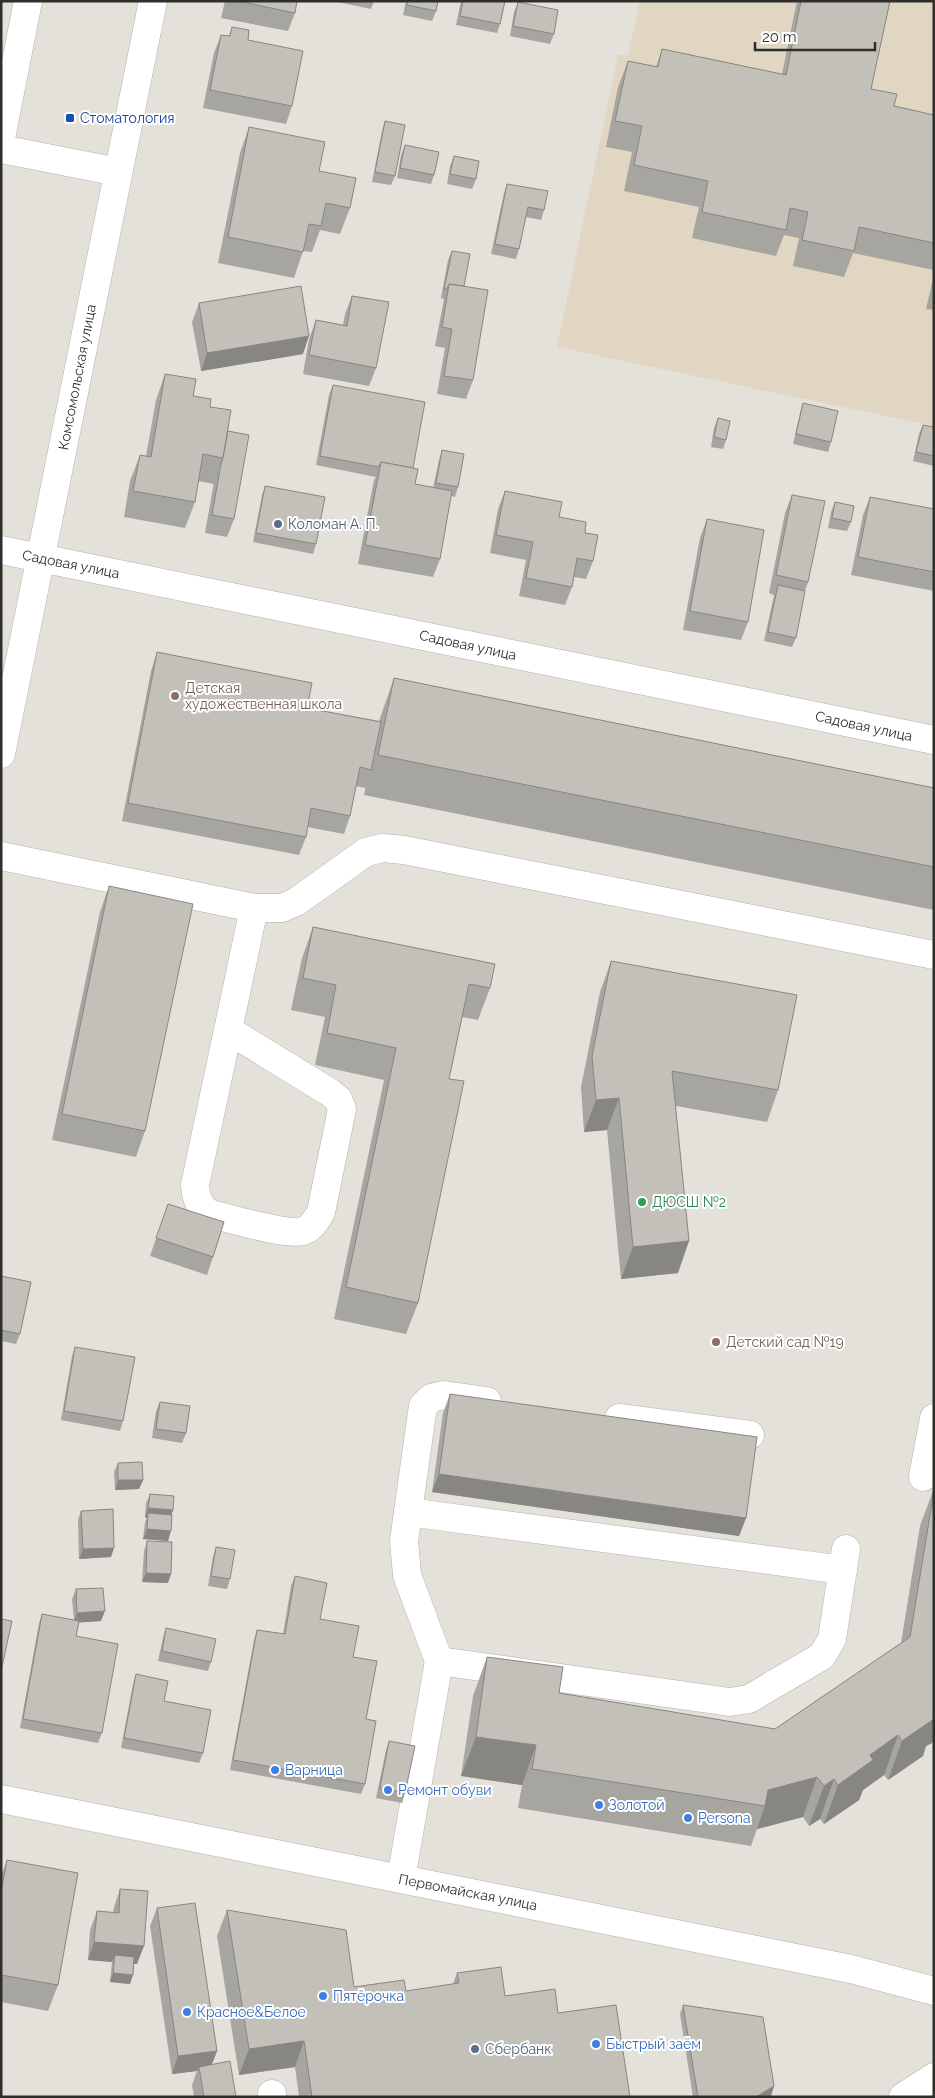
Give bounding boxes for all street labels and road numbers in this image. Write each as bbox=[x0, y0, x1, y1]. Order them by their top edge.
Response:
street label: Комсомольская улица bbox=[55, 303, 99, 451]
street label: Садовая улица bbox=[21, 547, 121, 581]
street label: Садовая улица bbox=[418, 627, 518, 663]
street label: Садовая улица bbox=[814, 708, 914, 744]
street label: Первомайская улица bbox=[397, 1871, 539, 1913]

